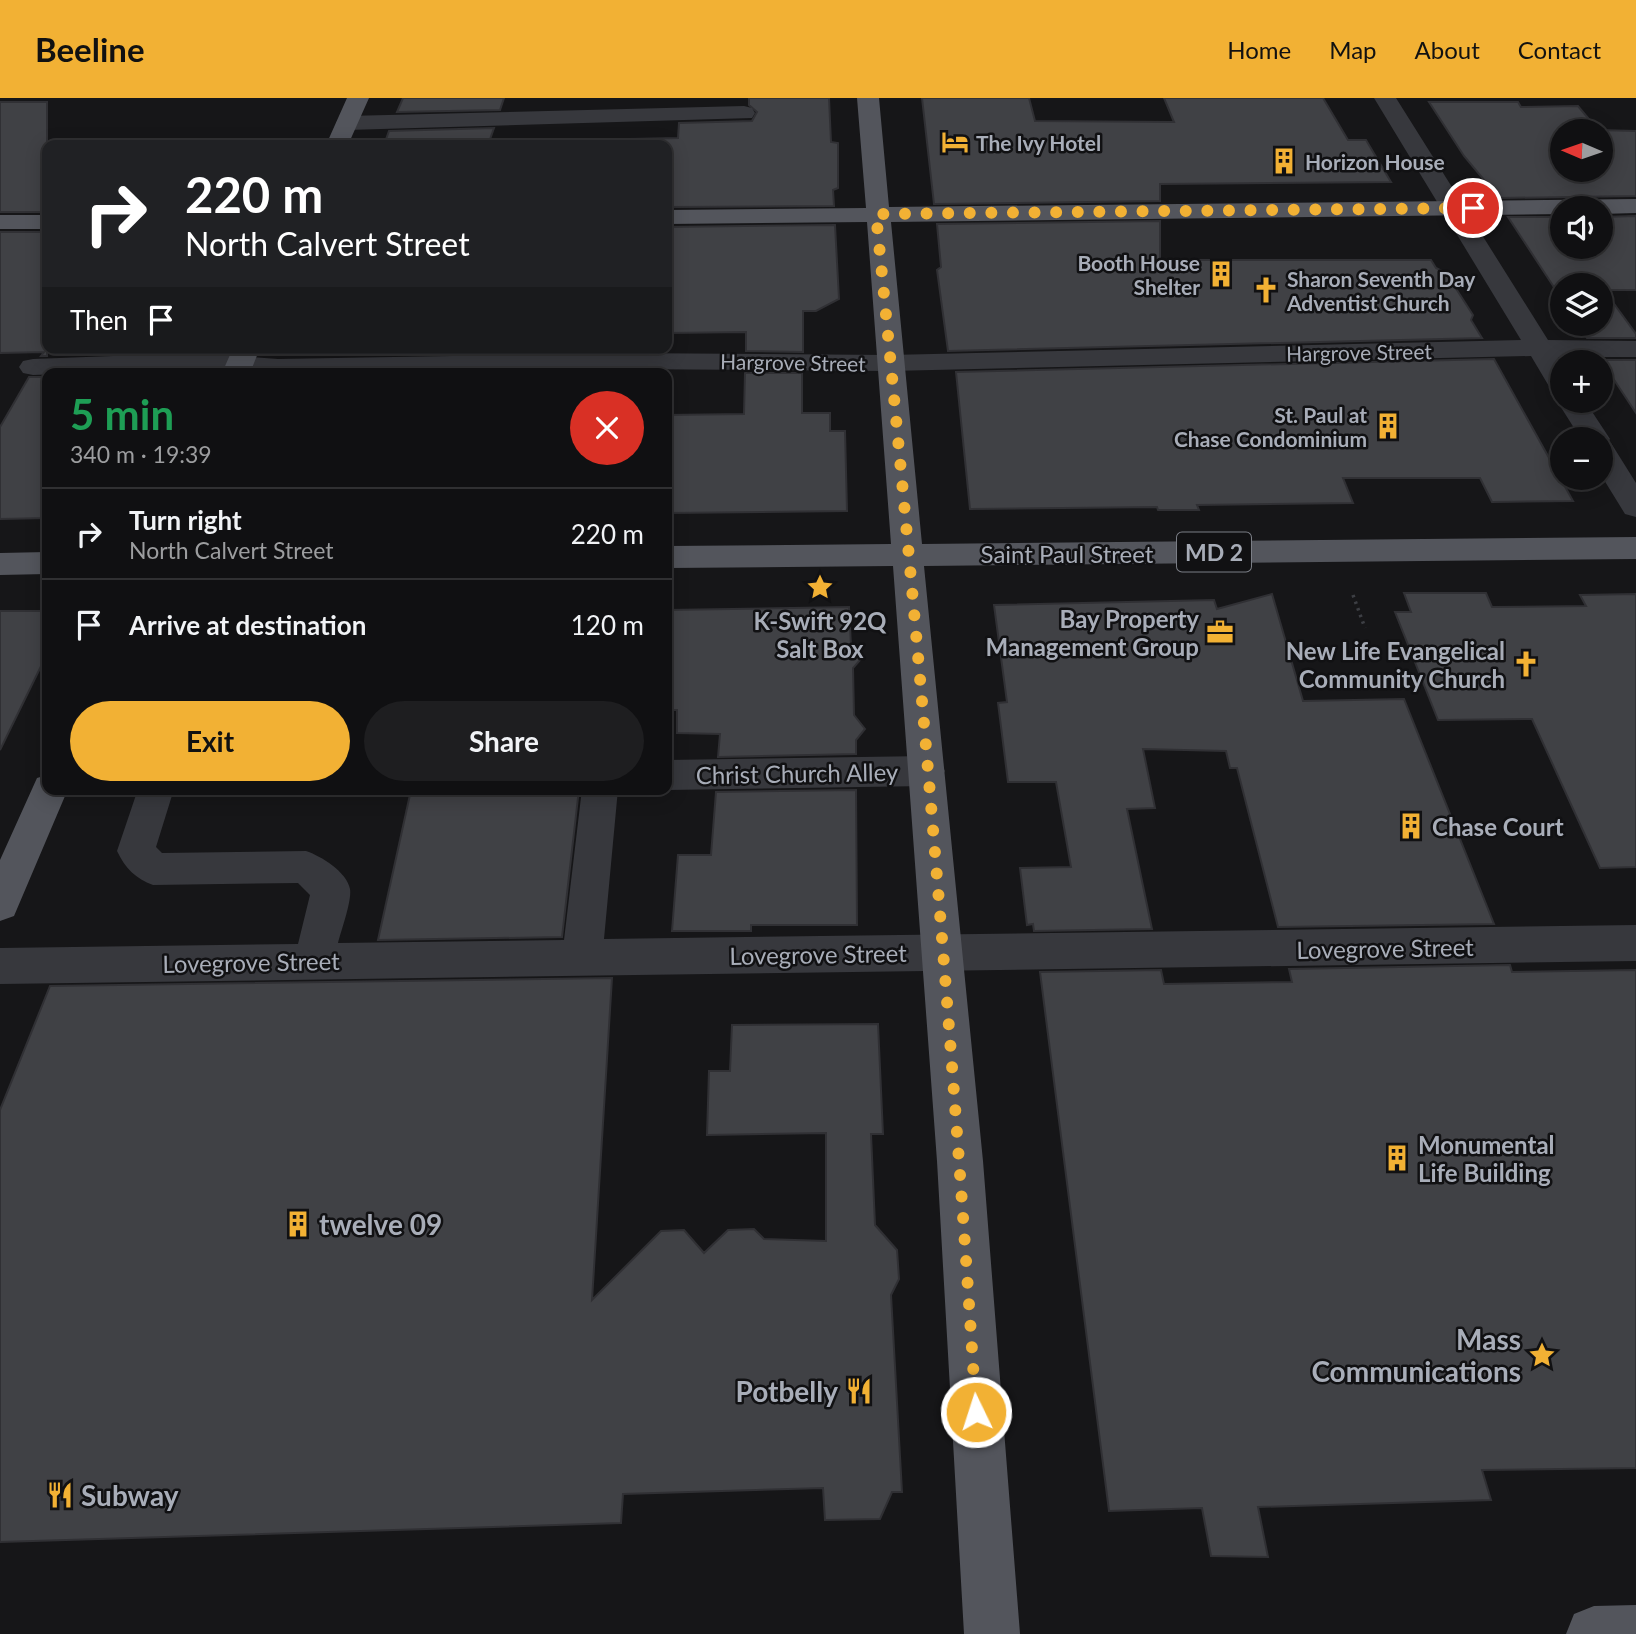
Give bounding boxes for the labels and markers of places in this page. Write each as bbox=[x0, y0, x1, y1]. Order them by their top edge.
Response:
hotel icon: The Ivy Hotel bbox=[940, 127, 970, 157]
place label: The Ivy Hotel bbox=[976, 130, 1101, 155]
building icon: Horizon House bbox=[1269, 146, 1299, 176]
place label: Horizon House bbox=[1305, 149, 1445, 174]
pin bbox=[1443, 178, 1503, 238]
place label: Booth House Shelter bbox=[1077, 250, 1200, 299]
building icon: Booth House Shelter bbox=[1206, 259, 1236, 289]
place label: Sharon Seventh Day Adventist Church bbox=[1286, 266, 1476, 315]
church icon: Sharon Seventh Day Adventist Church bbox=[1251, 275, 1281, 305]
place label: St. Paul at Chase Condominium bbox=[1174, 402, 1367, 451]
building icon: St. Paul at Chase Condominium bbox=[1373, 411, 1403, 441]
place icon: K-Swift 92Q Salt Box bbox=[805, 572, 835, 602]
place label: Bay Property Management Group bbox=[986, 604, 1199, 661]
place label: K-Swift 92Q Salt Box bbox=[754, 606, 887, 663]
office icon: Bay Property Management Group bbox=[1205, 617, 1235, 647]
place label: New Life Evangelical Community Church bbox=[1286, 636, 1505, 693]
church icon: New Life Evangelical Community Church bbox=[1511, 649, 1541, 679]
building icon: Chase Court bbox=[1396, 811, 1426, 841]
place label: Chase Court bbox=[1432, 812, 1564, 841]
place label: Monumental Life Building bbox=[1418, 1130, 1555, 1187]
building icon: Monumental Life Building bbox=[1382, 1143, 1412, 1173]
place label: twelve 09 bbox=[319, 1207, 442, 1241]
building icon: twelve 09 bbox=[283, 1209, 313, 1239]
place label: Mass Communications bbox=[1311, 1322, 1521, 1388]
place icon: Mass Communications bbox=[1527, 1340, 1557, 1370]
place label: Potbelly bbox=[736, 1374, 838, 1408]
restaurant icon: Potbelly bbox=[844, 1376, 874, 1406]
place label: Subway bbox=[81, 1478, 179, 1512]
restaurant icon: Subway bbox=[45, 1480, 75, 1510]

